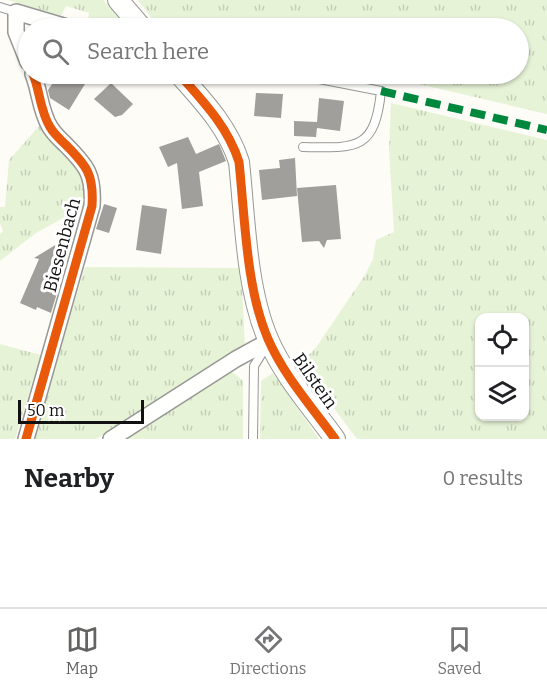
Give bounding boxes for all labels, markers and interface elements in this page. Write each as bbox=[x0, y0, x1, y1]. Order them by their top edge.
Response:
search box bbox=[18, 18, 529, 84]
icon: search bbox=[39, 35, 72, 68]
text: Search here bbox=[87, 38, 209, 65]
street label: Biesenbach bbox=[39, 195, 85, 295]
map controls bbox=[475, 313, 529, 421]
button: locate bbox=[475, 313, 529, 367]
street label: Bilstein bbox=[288, 349, 343, 414]
button: layers bbox=[475, 367, 529, 421]
scale bar bbox=[18, 397, 144, 424]
text: 50 m bbox=[27, 401, 64, 420]
text: Nearby bbox=[24, 463, 114, 494]
text: 0 results bbox=[443, 466, 523, 490]
tab: Map bbox=[66, 623, 99, 678]
tab: Directions bbox=[230, 623, 307, 678]
tab: Saved bbox=[438, 623, 481, 678]

